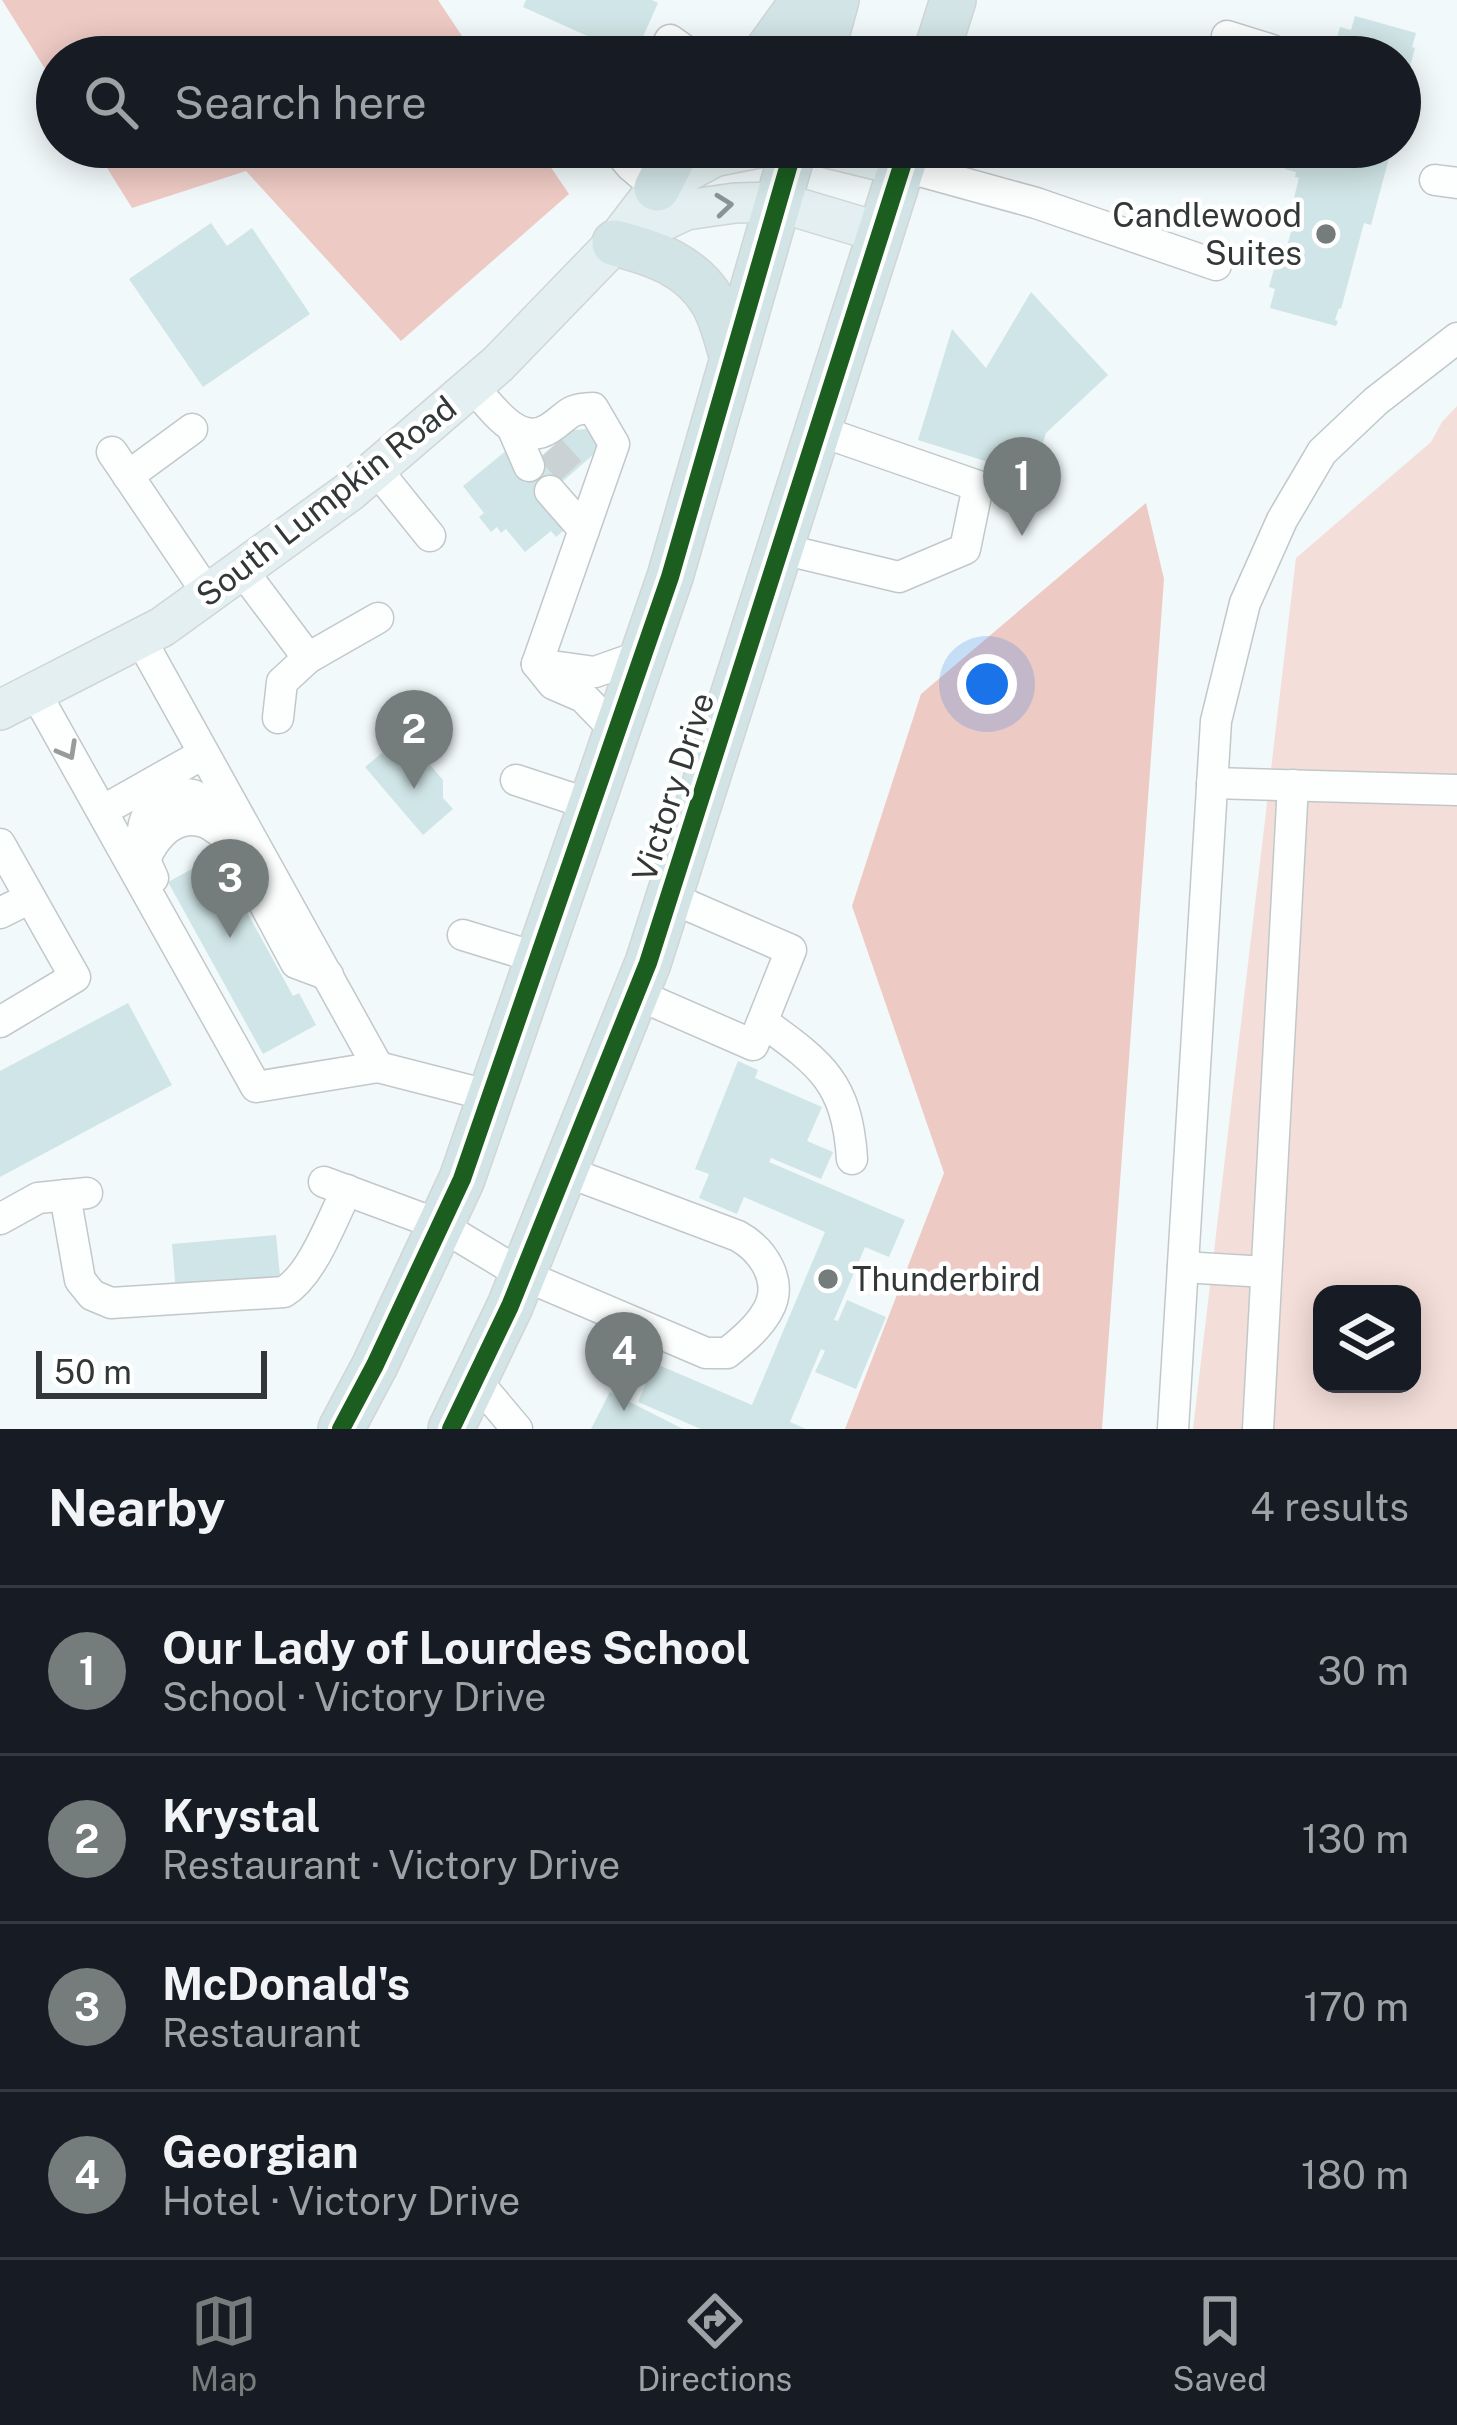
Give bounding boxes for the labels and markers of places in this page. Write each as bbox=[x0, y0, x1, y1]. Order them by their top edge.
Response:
place label: Candlewood Suites bbox=[1112, 196, 1302, 272]
marker: Candlewood Suites bbox=[1313, 221, 1339, 247]
pin: 1 bbox=[983, 437, 1061, 536]
pin: 2 bbox=[375, 690, 453, 789]
pin: 3 bbox=[191, 839, 269, 938]
place label: Thunderbird bbox=[852, 1260, 1041, 1298]
marker: Thunderbird bbox=[815, 1266, 841, 1292]
pin: 4 bbox=[585, 1312, 663, 1411]

